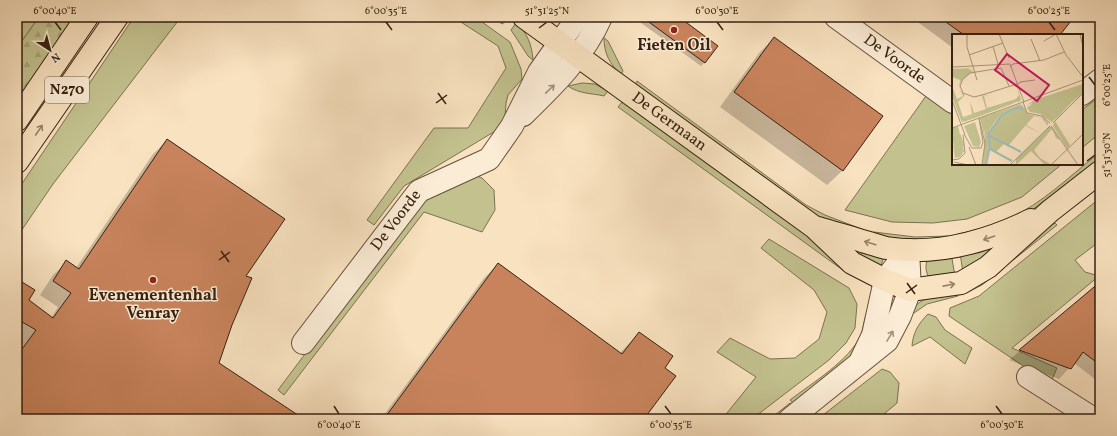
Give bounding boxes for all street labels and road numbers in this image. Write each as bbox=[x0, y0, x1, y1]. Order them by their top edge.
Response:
street label: De Voorde bbox=[859, 29, 930, 89]
road number: N270 bbox=[45, 77, 89, 103]
street label: De Germaan bbox=[627, 87, 711, 157]
street label: De Voorde bbox=[366, 185, 427, 256]

